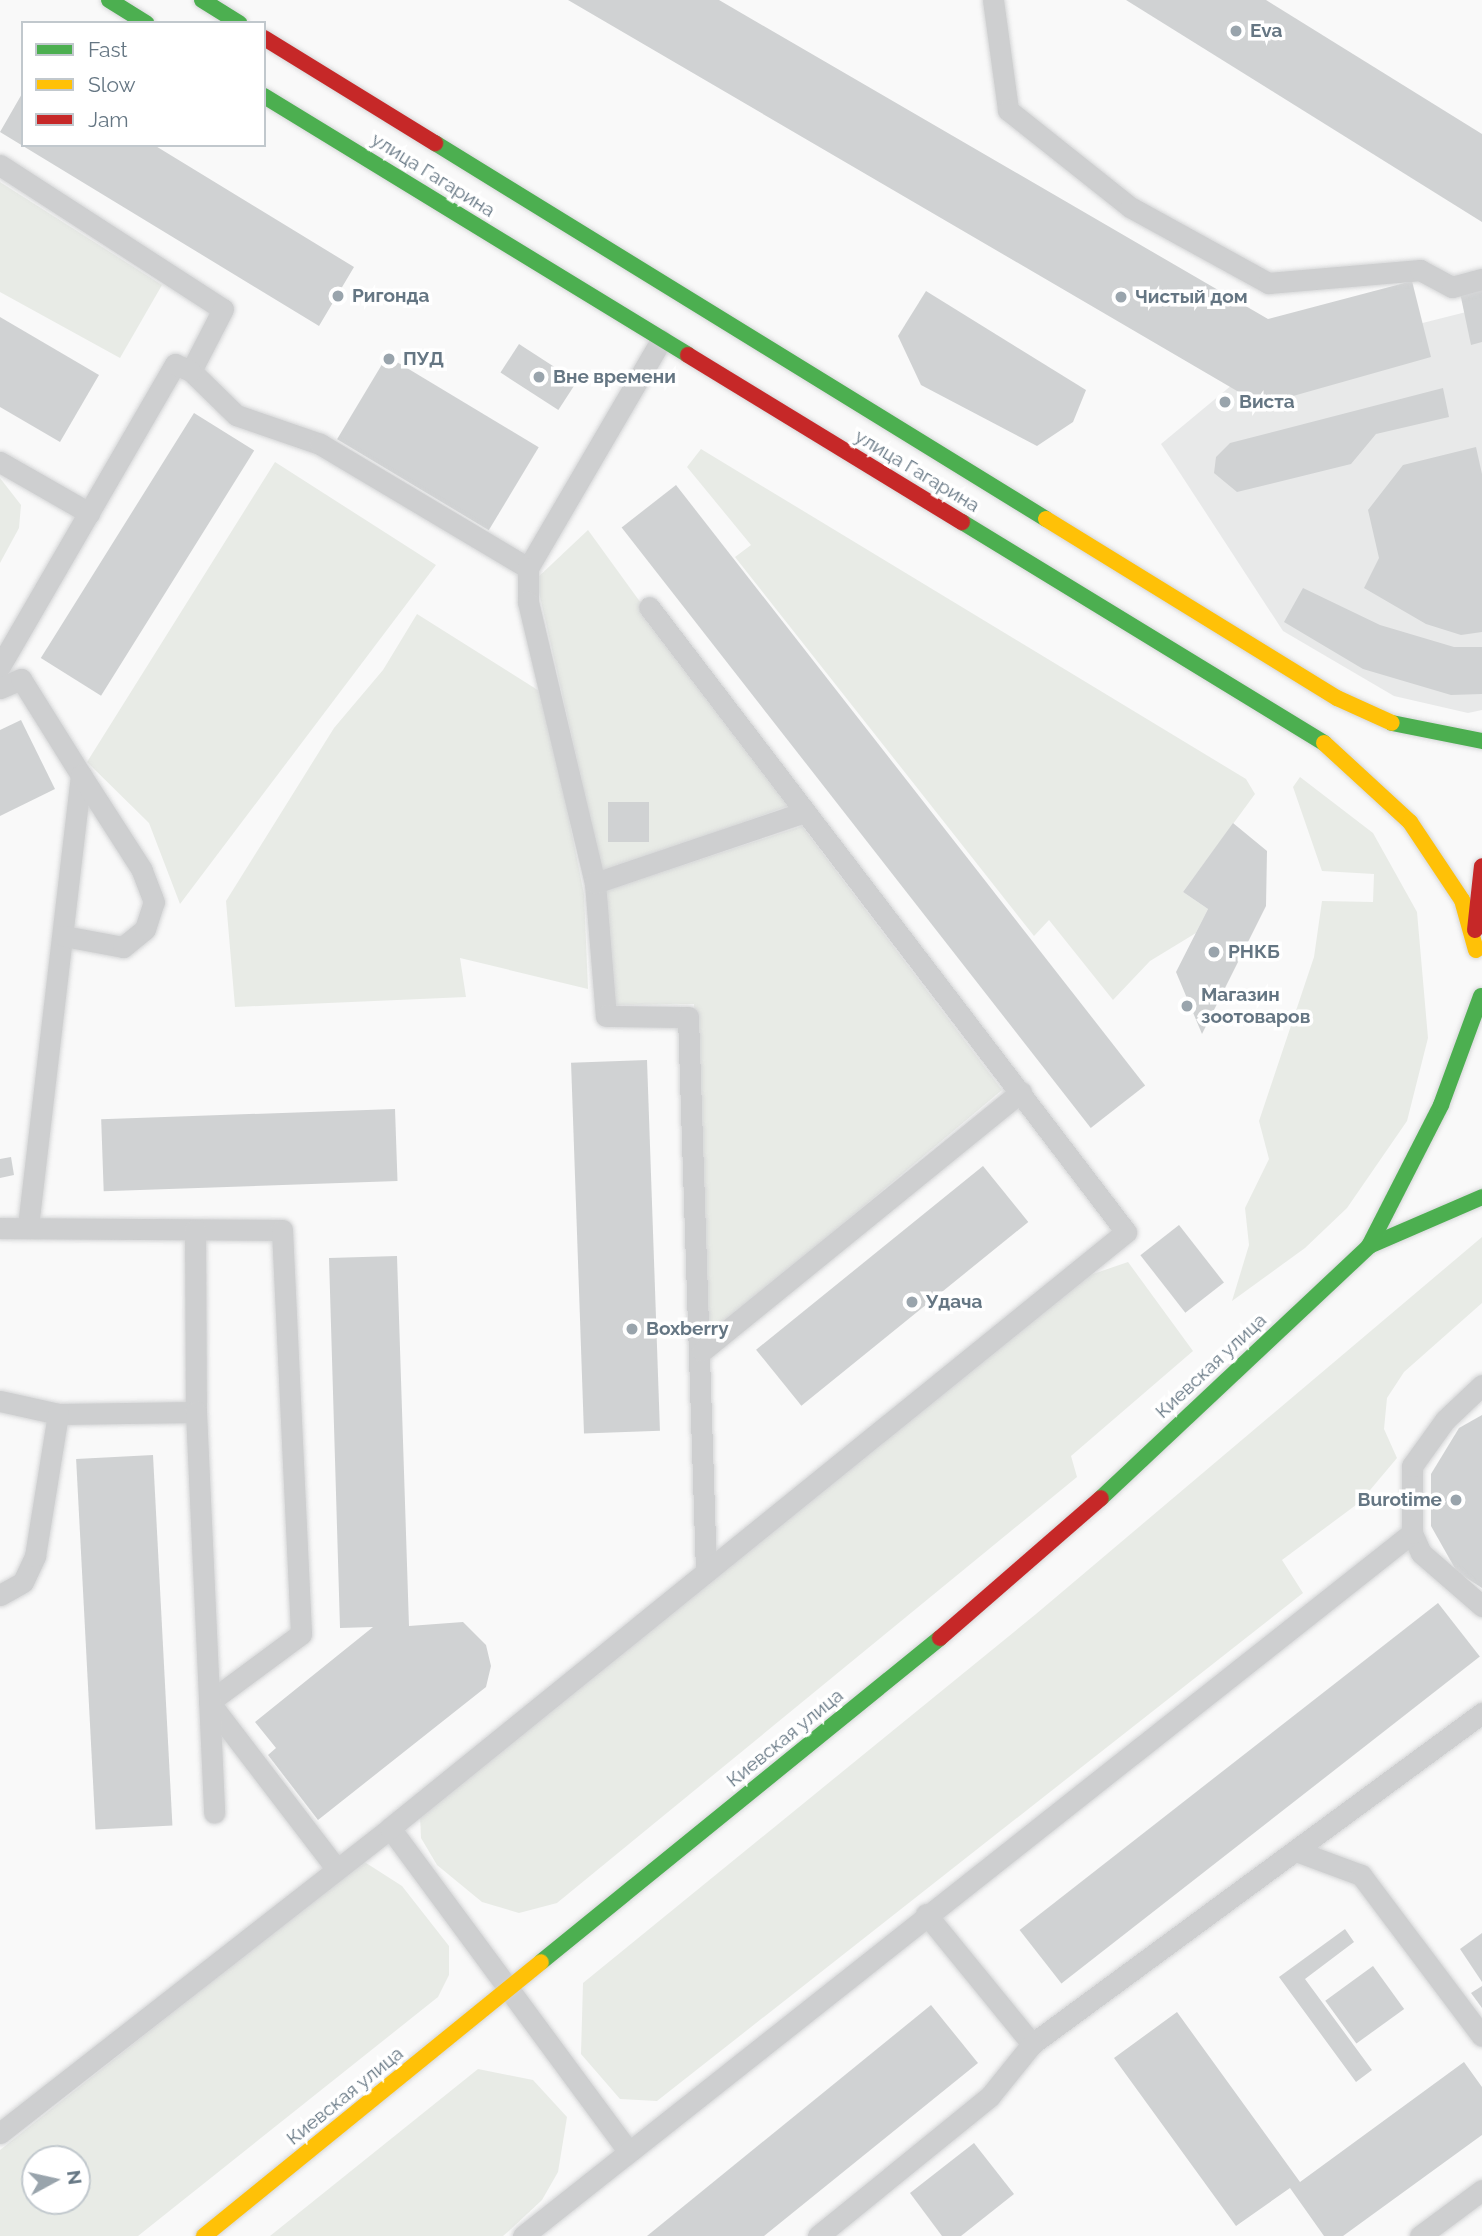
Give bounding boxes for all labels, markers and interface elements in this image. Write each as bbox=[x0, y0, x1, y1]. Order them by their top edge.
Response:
place label: Eva bbox=[1250, 20, 1282, 42]
legend bbox=[21, 21, 266, 147]
marker: Eva bbox=[1228, 23, 1244, 39]
text: Fast bbox=[88, 37, 128, 62]
text: Slow bbox=[88, 72, 136, 97]
text: Jam bbox=[88, 107, 129, 132]
street label: улица Гагарина bbox=[367, 128, 499, 222]
place label: Ригонда bbox=[352, 285, 429, 307]
place label: Чистый дом bbox=[1135, 286, 1248, 308]
marker: Ригонда bbox=[330, 288, 346, 304]
marker: Чистый дом bbox=[1113, 289, 1129, 305]
place label: ПУД bbox=[403, 348, 444, 370]
marker: ПУД bbox=[381, 351, 397, 367]
place label: Вне времени bbox=[553, 366, 676, 388]
marker: Вне времени bbox=[531, 369, 547, 385]
place label: Виста bbox=[1239, 391, 1295, 413]
marker: Виста bbox=[1217, 394, 1233, 410]
street label: улица Гагарина bbox=[851, 425, 983, 517]
place label: РНКБ bbox=[1228, 941, 1280, 963]
marker: РНКБ bbox=[1206, 944, 1222, 960]
place label: Магазин зоотоваров bbox=[1201, 984, 1310, 1028]
marker: Магазин зоотоваров bbox=[1179, 998, 1195, 1014]
place label: Удача bbox=[926, 1291, 982, 1313]
marker: Удача bbox=[904, 1294, 920, 1310]
street label: Киевская улица bbox=[1151, 1309, 1271, 1423]
place label: Boxberry bbox=[646, 1318, 729, 1340]
marker: Boxberry bbox=[624, 1321, 640, 1337]
place label: Burotime bbox=[1358, 1489, 1442, 1511]
marker: Burotime bbox=[1448, 1492, 1464, 1508]
street label: Киевская улица bbox=[722, 1684, 848, 1792]
street label: Киевская улица bbox=[282, 2042, 408, 2150]
north arrow bbox=[21, 2145, 91, 2215]
text: N bbox=[63, 2169, 87, 2186]

